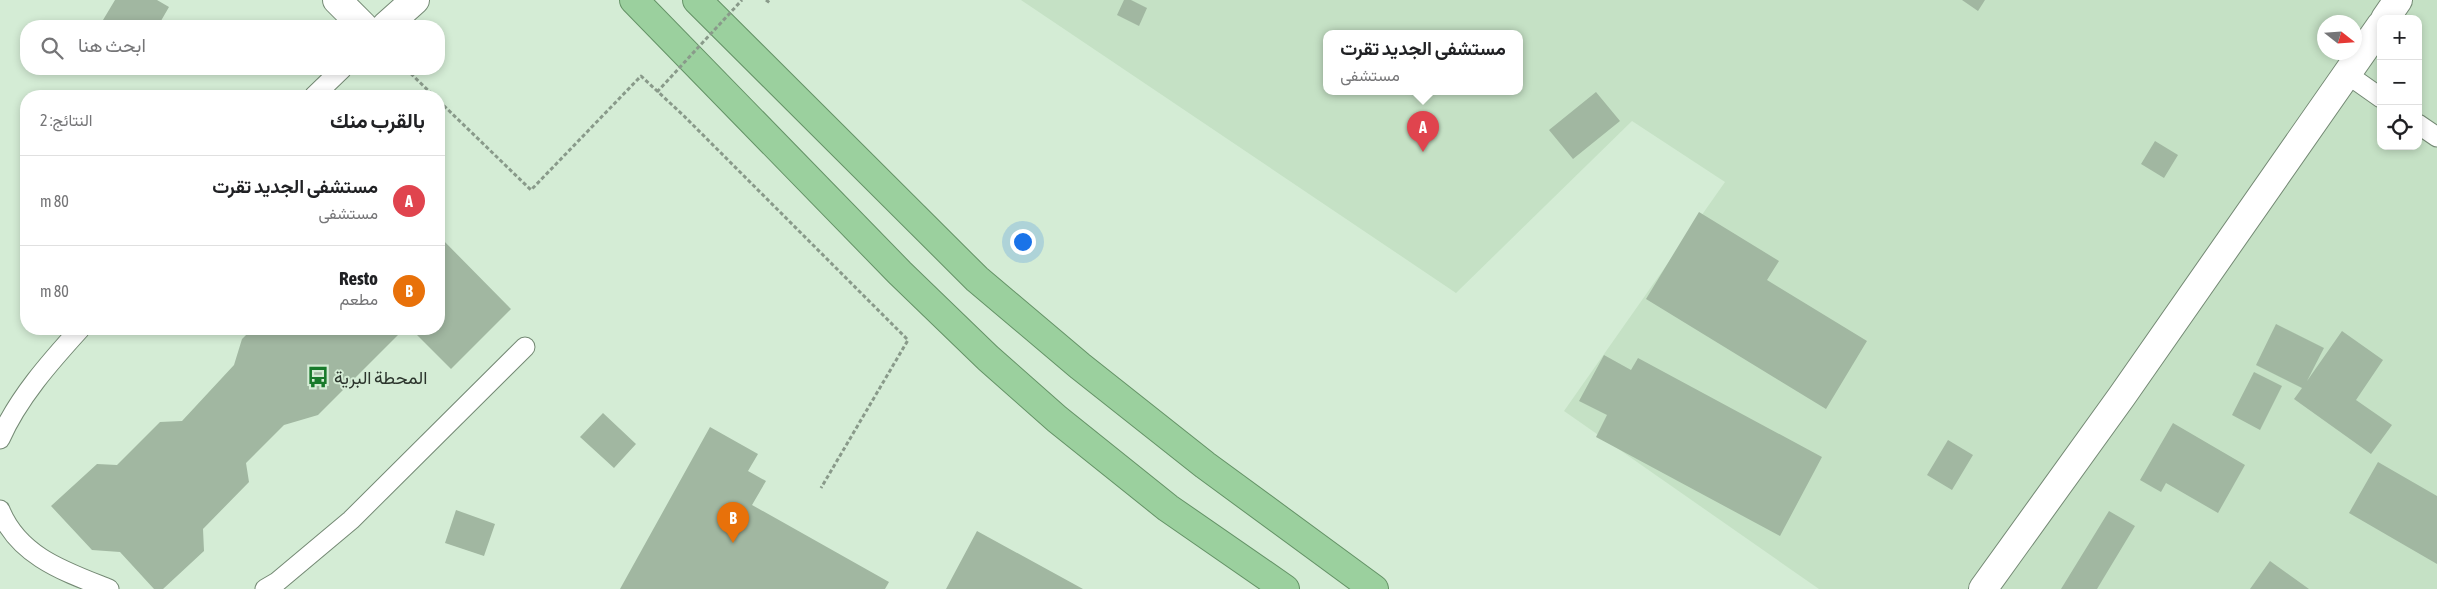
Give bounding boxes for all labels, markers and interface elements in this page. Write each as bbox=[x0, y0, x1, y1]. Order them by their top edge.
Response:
north arrow bbox=[2317, 15, 2362, 60]
map controls bbox=[2377, 15, 2422, 150]
button: + bbox=[2377, 15, 2422, 60]
search box bbox=[20, 20, 445, 75]
popup bbox=[1323, 30, 1523, 95]
icon: search bbox=[38, 34, 66, 62]
text: ابحث هنا bbox=[78, 34, 146, 56]
text: مستشفى الجديد تقرت bbox=[1340, 37, 1506, 59]
button: − bbox=[2377, 60, 2422, 105]
text: مستشفى bbox=[1340, 66, 1400, 84]
button: locate bbox=[2377, 105, 2422, 150]
text: بالقرب منك bbox=[330, 108, 425, 132]
text: النتائج: 2 bbox=[40, 111, 93, 129]
pin: A bbox=[1407, 111, 1439, 152]
text: مستشفى الجديد تقرت bbox=[212, 175, 378, 197]
text: 80 m bbox=[40, 192, 69, 210]
text: A bbox=[405, 192, 413, 210]
text: مستشفى bbox=[318, 204, 378, 222]
your location bbox=[1010, 229, 1036, 255]
text: Resto bbox=[339, 267, 378, 289]
text: 80 m bbox=[40, 282, 69, 300]
text: B bbox=[405, 282, 413, 300]
text: مطعم bbox=[339, 290, 378, 308]
bus stop icon: المحطة البرية bbox=[305, 364, 331, 390]
place label: المحطة البرية bbox=[334, 367, 427, 389]
pin: B bbox=[717, 502, 749, 543]

